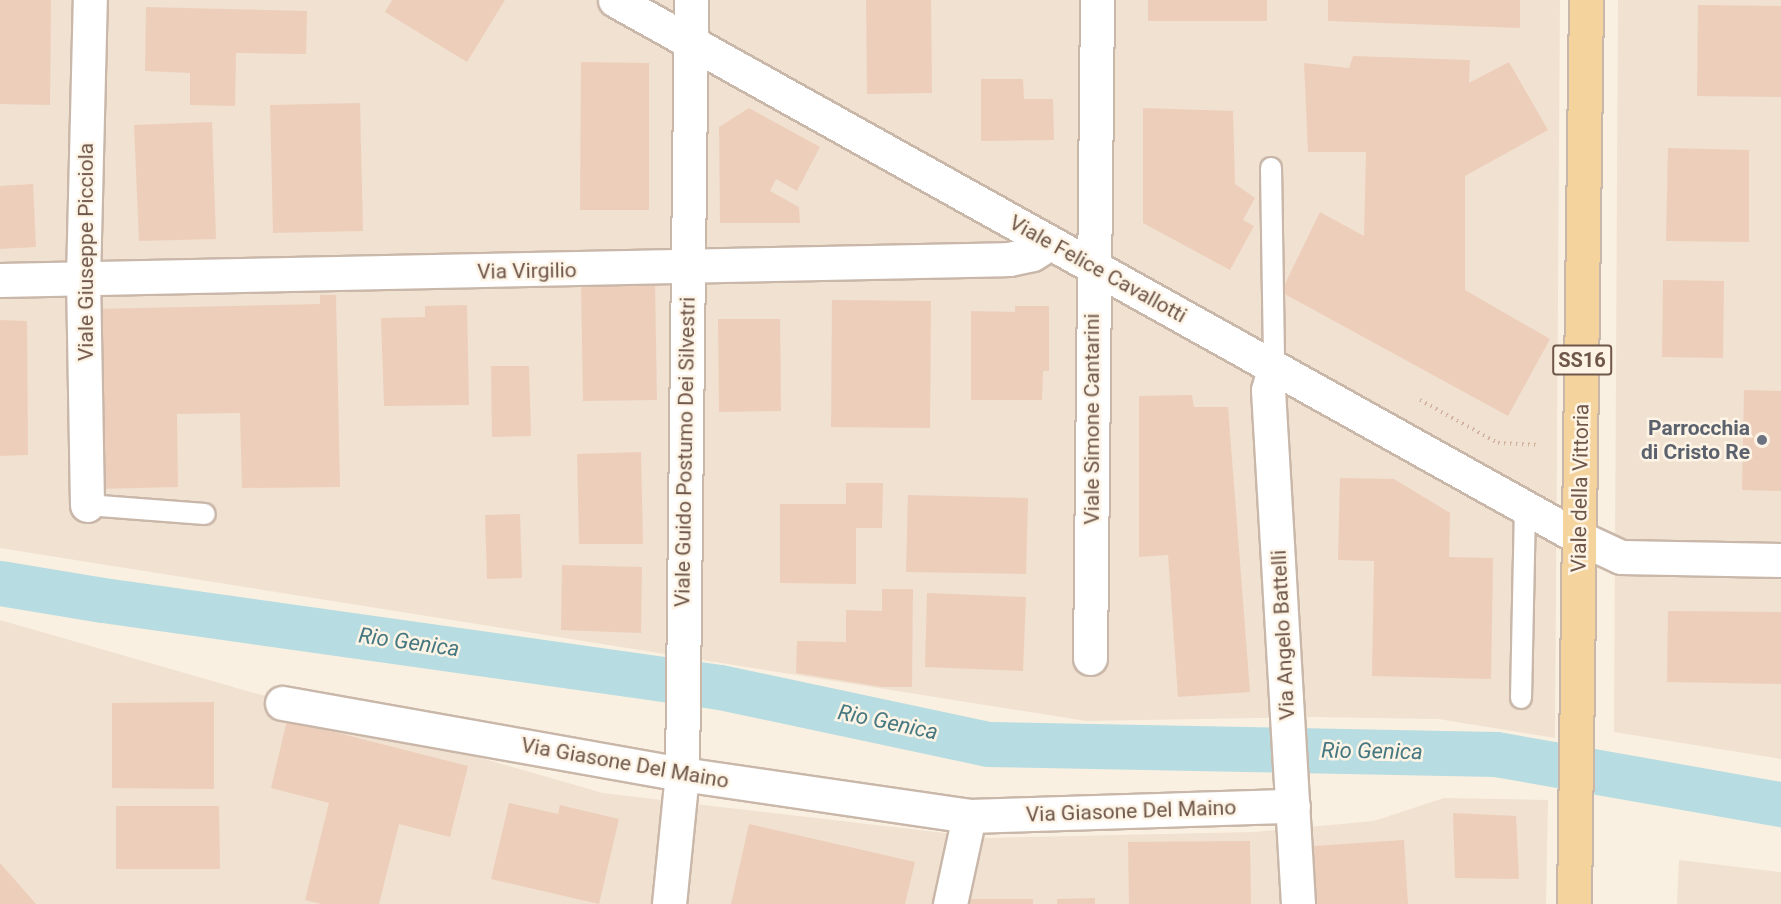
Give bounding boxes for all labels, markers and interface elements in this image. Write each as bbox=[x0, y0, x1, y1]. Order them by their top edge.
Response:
street label: Viale Giuseppe Picciola bbox=[73, 143, 99, 361]
street label: Viale Felice Cavallotti bbox=[1005, 210, 1191, 328]
street label: Via Virgilio bbox=[477, 258, 577, 284]
street label: Viale Guido Postumo Dei Silvestri bbox=[670, 297, 700, 607]
street label: Viale Simone Cantarini bbox=[1079, 313, 1105, 525]
road number: SS16 bbox=[1552, 343, 1612, 377]
street label: Viale della Vittoria bbox=[1566, 403, 1594, 573]
place label: Parrocchia di Cristo Re bbox=[1641, 415, 1750, 465]
marker: Parrocchia di Cristo Re bbox=[1755, 433, 1769, 447]
street label: Via Angelo Battelli bbox=[1266, 549, 1300, 721]
water label: Rio Genica bbox=[357, 622, 461, 662]
water label: Rio Genica bbox=[836, 699, 940, 745]
street label: Via Giasone Del Maino bbox=[519, 732, 731, 794]
water label: Rio Genica bbox=[1321, 737, 1423, 765]
street label: Via Giasone Del Maino bbox=[1025, 795, 1237, 827]

